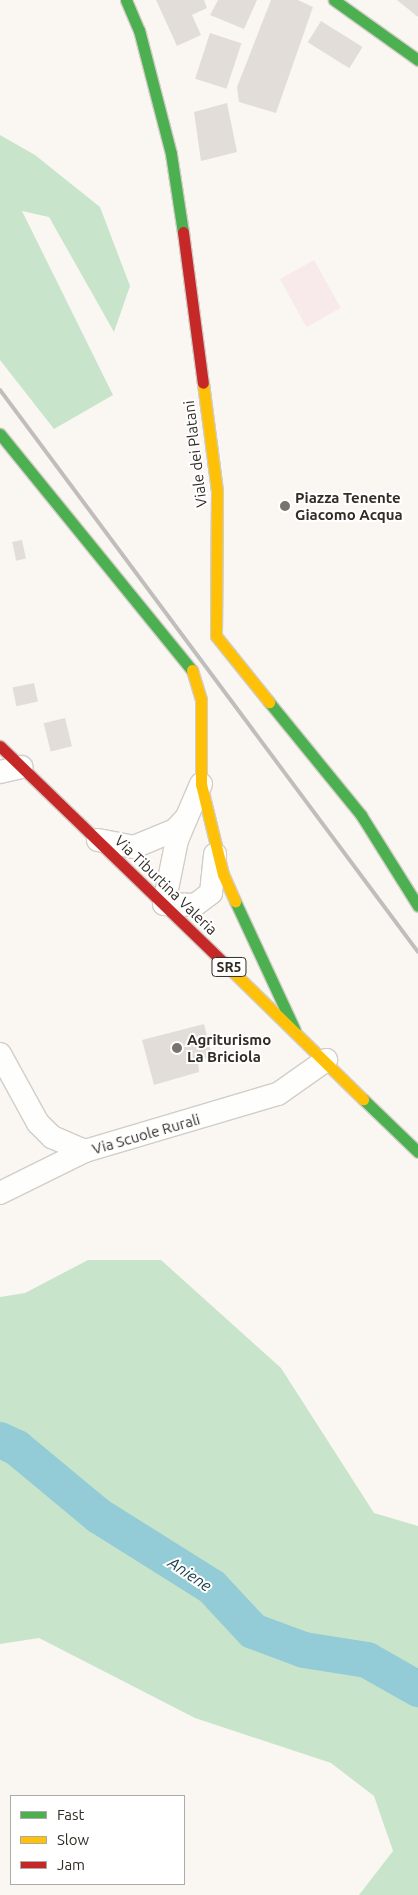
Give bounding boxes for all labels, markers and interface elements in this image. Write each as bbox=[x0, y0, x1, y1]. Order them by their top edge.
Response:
street label: Viale dei Platani bbox=[180, 400, 210, 508]
place label: Piazza Tenente Giacomo Acqua bbox=[295, 488, 403, 523]
marker: Piazza Tenente Giacomo Acqua bbox=[279, 500, 291, 512]
street label: Via Tiburtina Valeria bbox=[111, 831, 221, 939]
road number: SR5 bbox=[210, 956, 248, 979]
place label: Agriturismo La Briciola bbox=[187, 1030, 271, 1065]
marker: Agriturismo La Briciola bbox=[171, 1042, 183, 1054]
street label: Via Scuole Rurali bbox=[90, 1110, 202, 1158]
water label: Aniene bbox=[165, 1553, 215, 1595]
legend bbox=[10, 1795, 185, 1885]
text: Fast bbox=[57, 1806, 84, 1823]
text: Slow bbox=[57, 1831, 89, 1848]
text: Jam bbox=[57, 1856, 85, 1873]

